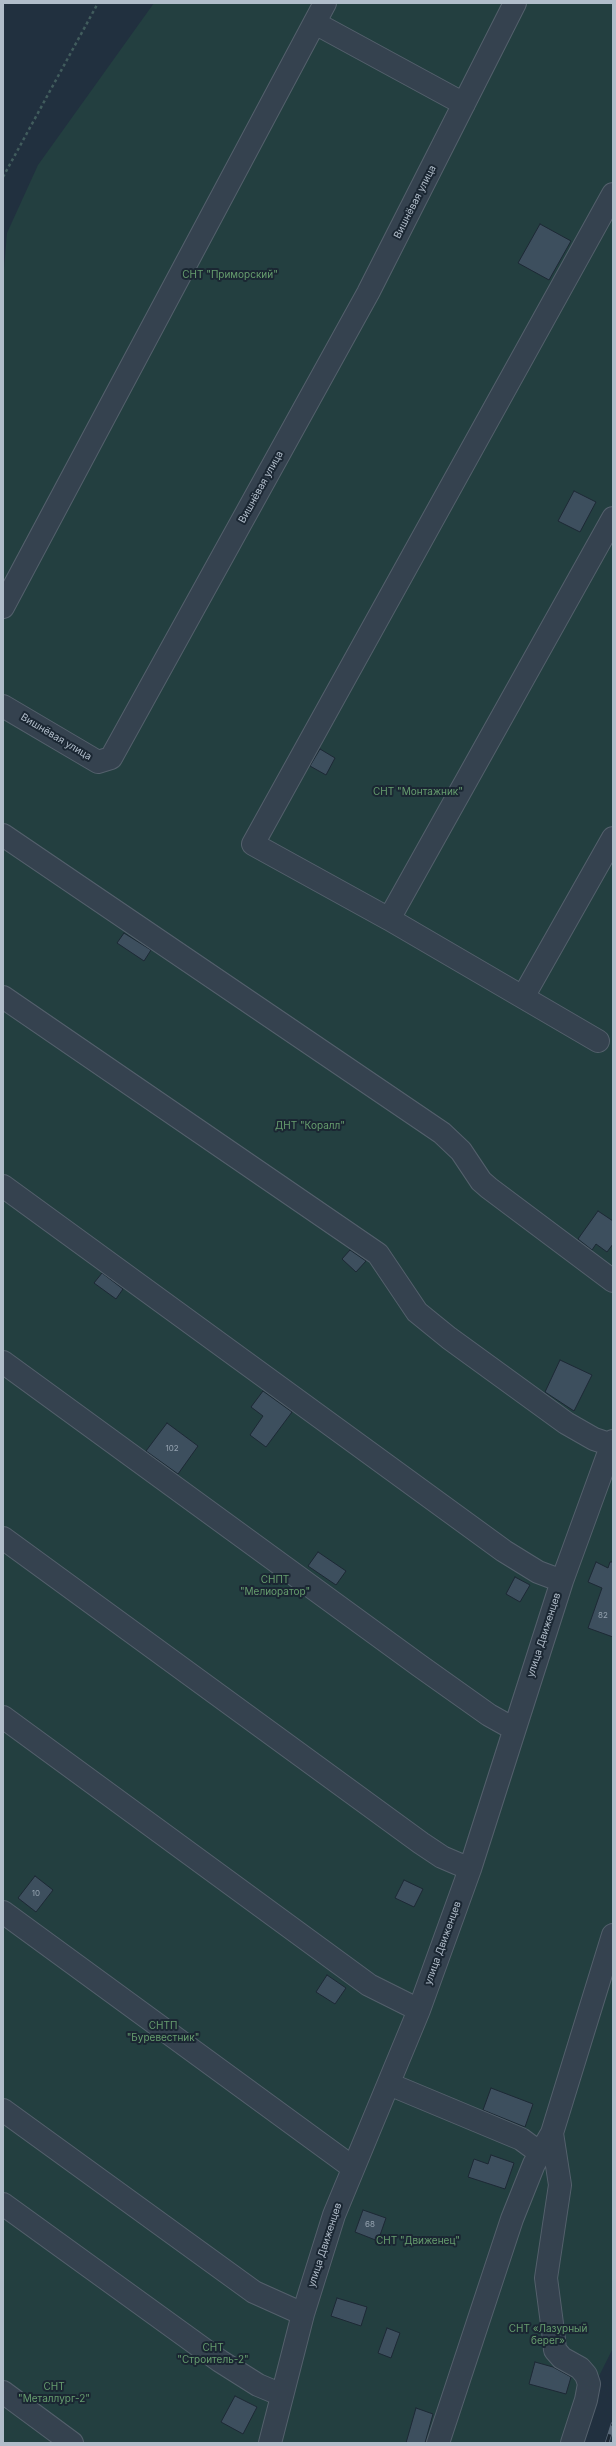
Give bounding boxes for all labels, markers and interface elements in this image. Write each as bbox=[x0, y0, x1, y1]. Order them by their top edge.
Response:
street label: Вишнёвая улица bbox=[391, 163, 439, 241]
park label: СНТ "Приморский" bbox=[182, 269, 278, 281]
street label: Вишнёвая улица bbox=[236, 449, 286, 525]
street label: Вишнёвая улица bbox=[18, 711, 94, 763]
park label: СНТ "Монтажник" bbox=[373, 786, 463, 798]
park label: ДНТ "Коралл" bbox=[275, 1120, 345, 1132]
house number: 102 bbox=[165, 1444, 179, 1454]
park label: СНПТ "Мелиоратор" bbox=[240, 1574, 310, 1598]
street label: улица Движенцев bbox=[525, 1591, 563, 1679]
house number: 82 bbox=[598, 1611, 608, 1621]
house number: 10 bbox=[32, 1889, 40, 1899]
street label: улица Движенцев bbox=[422, 1900, 464, 1986]
park label: СНТП "Буревестник" bbox=[127, 2020, 199, 2044]
street label: улица Движенцев bbox=[306, 2201, 344, 2289]
house number: 68 bbox=[365, 2220, 375, 2230]
park label: СНТ "Движенец" bbox=[376, 2235, 460, 2247]
park label: СНТ «Лазурный берег» bbox=[509, 2323, 587, 2346]
park label: СНТ "Строитель-2" bbox=[177, 2342, 249, 2366]
park label: СНТ "Металлург-2" bbox=[18, 2381, 90, 2404]

